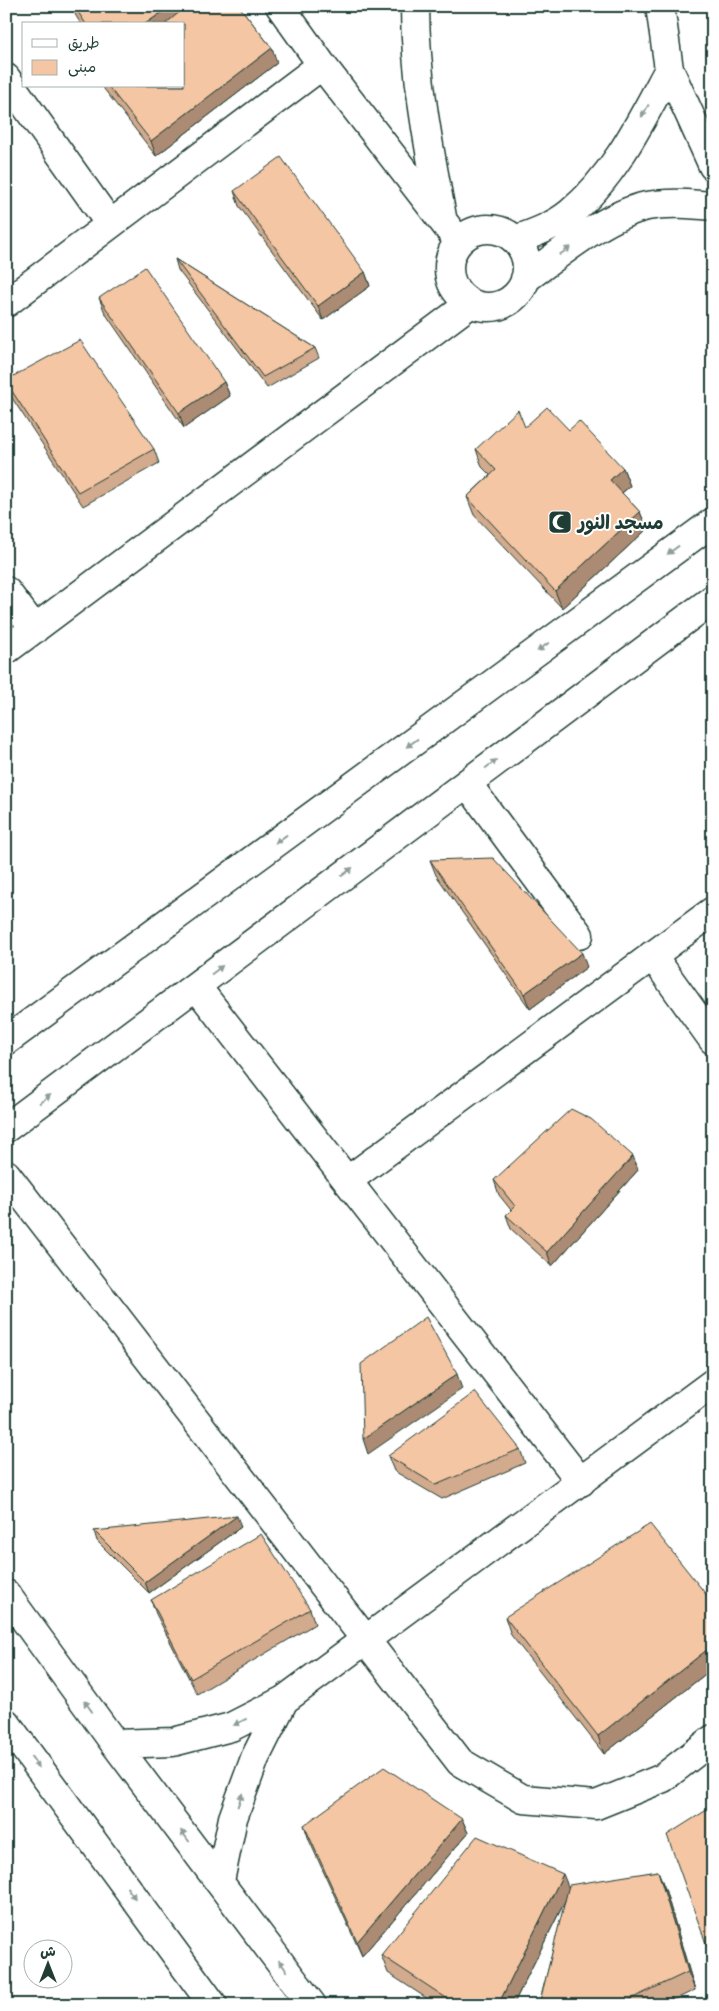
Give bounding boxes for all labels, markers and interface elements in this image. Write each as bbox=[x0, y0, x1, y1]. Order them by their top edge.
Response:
legend bbox=[22, 22, 185, 88]
text: طريق bbox=[68, 30, 100, 56]
text: مبنى bbox=[68, 54, 96, 80]
one-way arrow bbox=[641, 105, 650, 118]
one-way arrow bbox=[558, 246, 572, 256]
place label: مسجد النور bbox=[576, 506, 664, 539]
mosque icon: مسجد النور bbox=[547, 509, 573, 535]
one-way arrow bbox=[667, 545, 680, 555]
one-way arrow bbox=[536, 642, 550, 652]
one-way arrow bbox=[405, 738, 419, 748]
one-way arrow bbox=[484, 759, 497, 770]
one-way arrow bbox=[275, 834, 288, 845]
one-way arrow bbox=[340, 867, 353, 878]
one-way arrow bbox=[210, 965, 224, 975]
one-way arrow bbox=[38, 1094, 52, 1104]
one-way arrow bbox=[82, 1700, 93, 1713]
one-way arrow bbox=[233, 1718, 247, 1726]
one-way arrow bbox=[30, 1755, 40, 1769]
one-way arrow bbox=[237, 1792, 244, 1807]
one-way arrow bbox=[180, 1830, 191, 1843]
one-way arrow bbox=[126, 1886, 136, 1900]
north arrow bbox=[22, 1938, 72, 1988]
text: ش bbox=[40, 1939, 56, 1964]
one-way arrow bbox=[278, 1960, 289, 1973]

